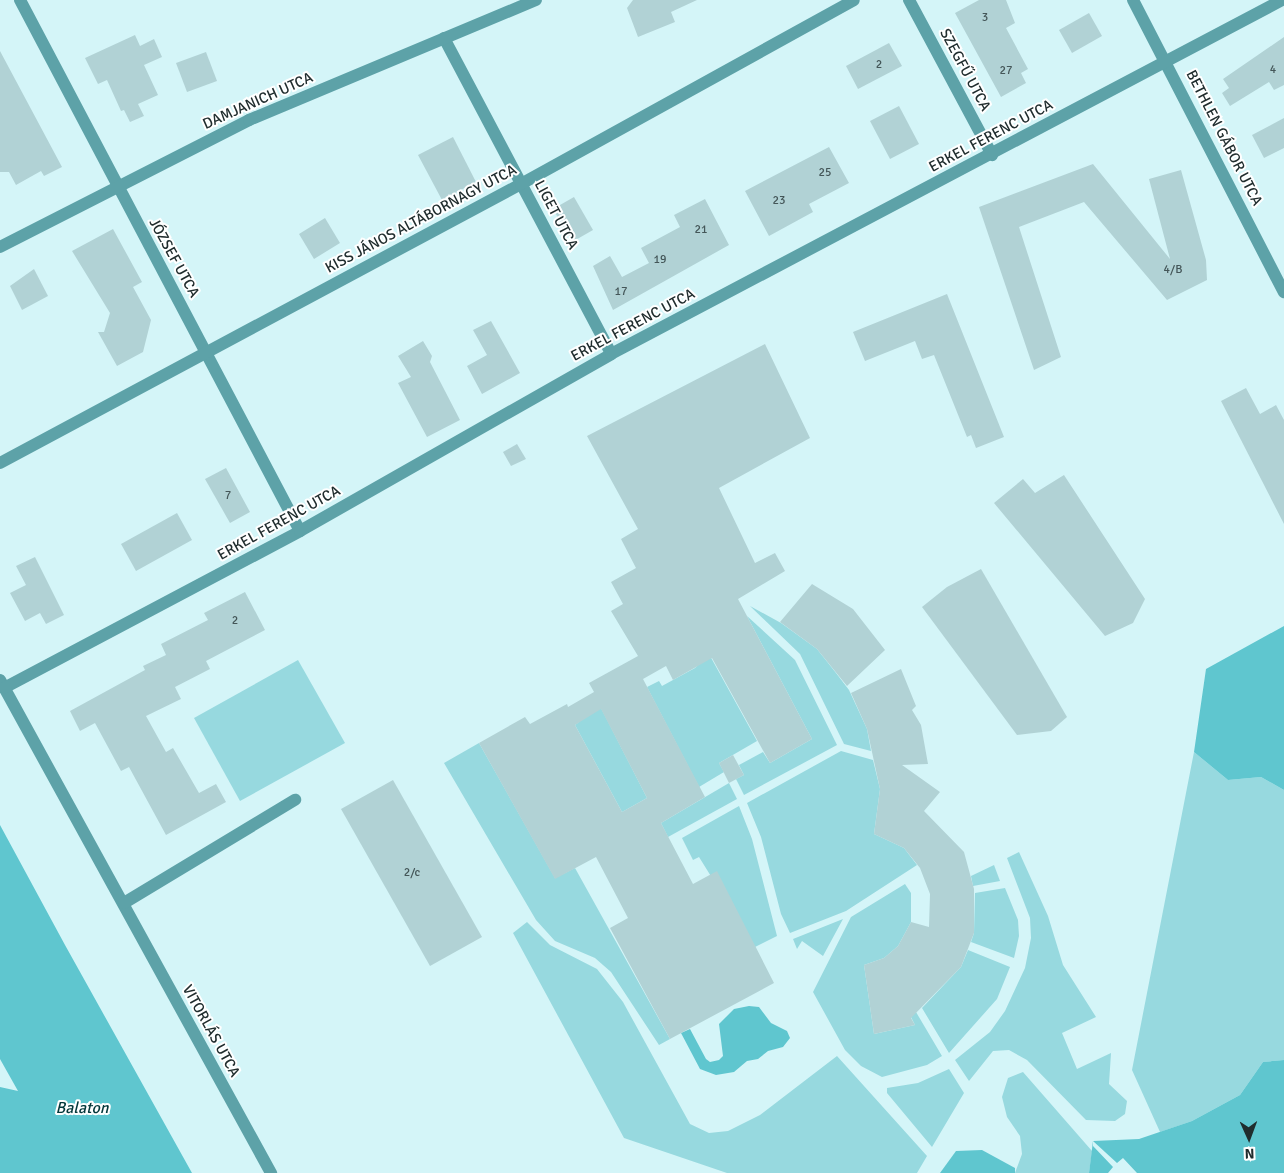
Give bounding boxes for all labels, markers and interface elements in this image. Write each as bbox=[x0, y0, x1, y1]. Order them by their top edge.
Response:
house number: 3 bbox=[982, 11, 988, 25]
street label: SZEGFŰ UTCA bbox=[936, 26, 994, 114]
house number: 2 bbox=[876, 58, 882, 72]
house number: 4 bbox=[1270, 63, 1276, 77]
house number: 27 bbox=[1000, 64, 1012, 78]
street label: BETHLEN GÁBOR UTCA bbox=[1182, 67, 1266, 209]
street label: DAMJANICH UTCA bbox=[200, 69, 316, 133]
street label: ERKEL FERENC UTCA bbox=[926, 96, 1056, 176]
street label: KISS JÁNOS ALTÁBORNAGY UTCA bbox=[322, 161, 520, 277]
house number: 25 bbox=[819, 166, 831, 180]
street label: LIGET UTCA bbox=[530, 177, 582, 253]
house number: 23 bbox=[773, 194, 785, 208]
street label: JÓZSEF UTCA bbox=[145, 215, 203, 301]
house number: 21 bbox=[695, 223, 707, 237]
house number: 19 bbox=[654, 253, 666, 267]
house number: 4/B bbox=[1164, 263, 1182, 277]
street label: ERKEL FERENC UTCA bbox=[568, 285, 698, 365]
house number: 17 bbox=[615, 285, 627, 299]
street label: ERKEL FERENC UTCA bbox=[215, 482, 343, 564]
house number: 7 bbox=[225, 489, 231, 503]
house number: 2 bbox=[232, 614, 238, 628]
house number: 2/c bbox=[404, 866, 420, 880]
street label: VITORLÁS UTCA bbox=[178, 982, 244, 1080]
water label: Balaton bbox=[56, 1098, 108, 1118]
north arrow bbox=[1224, 1113, 1274, 1163]
text: N bbox=[1244, 1145, 1255, 1162]

